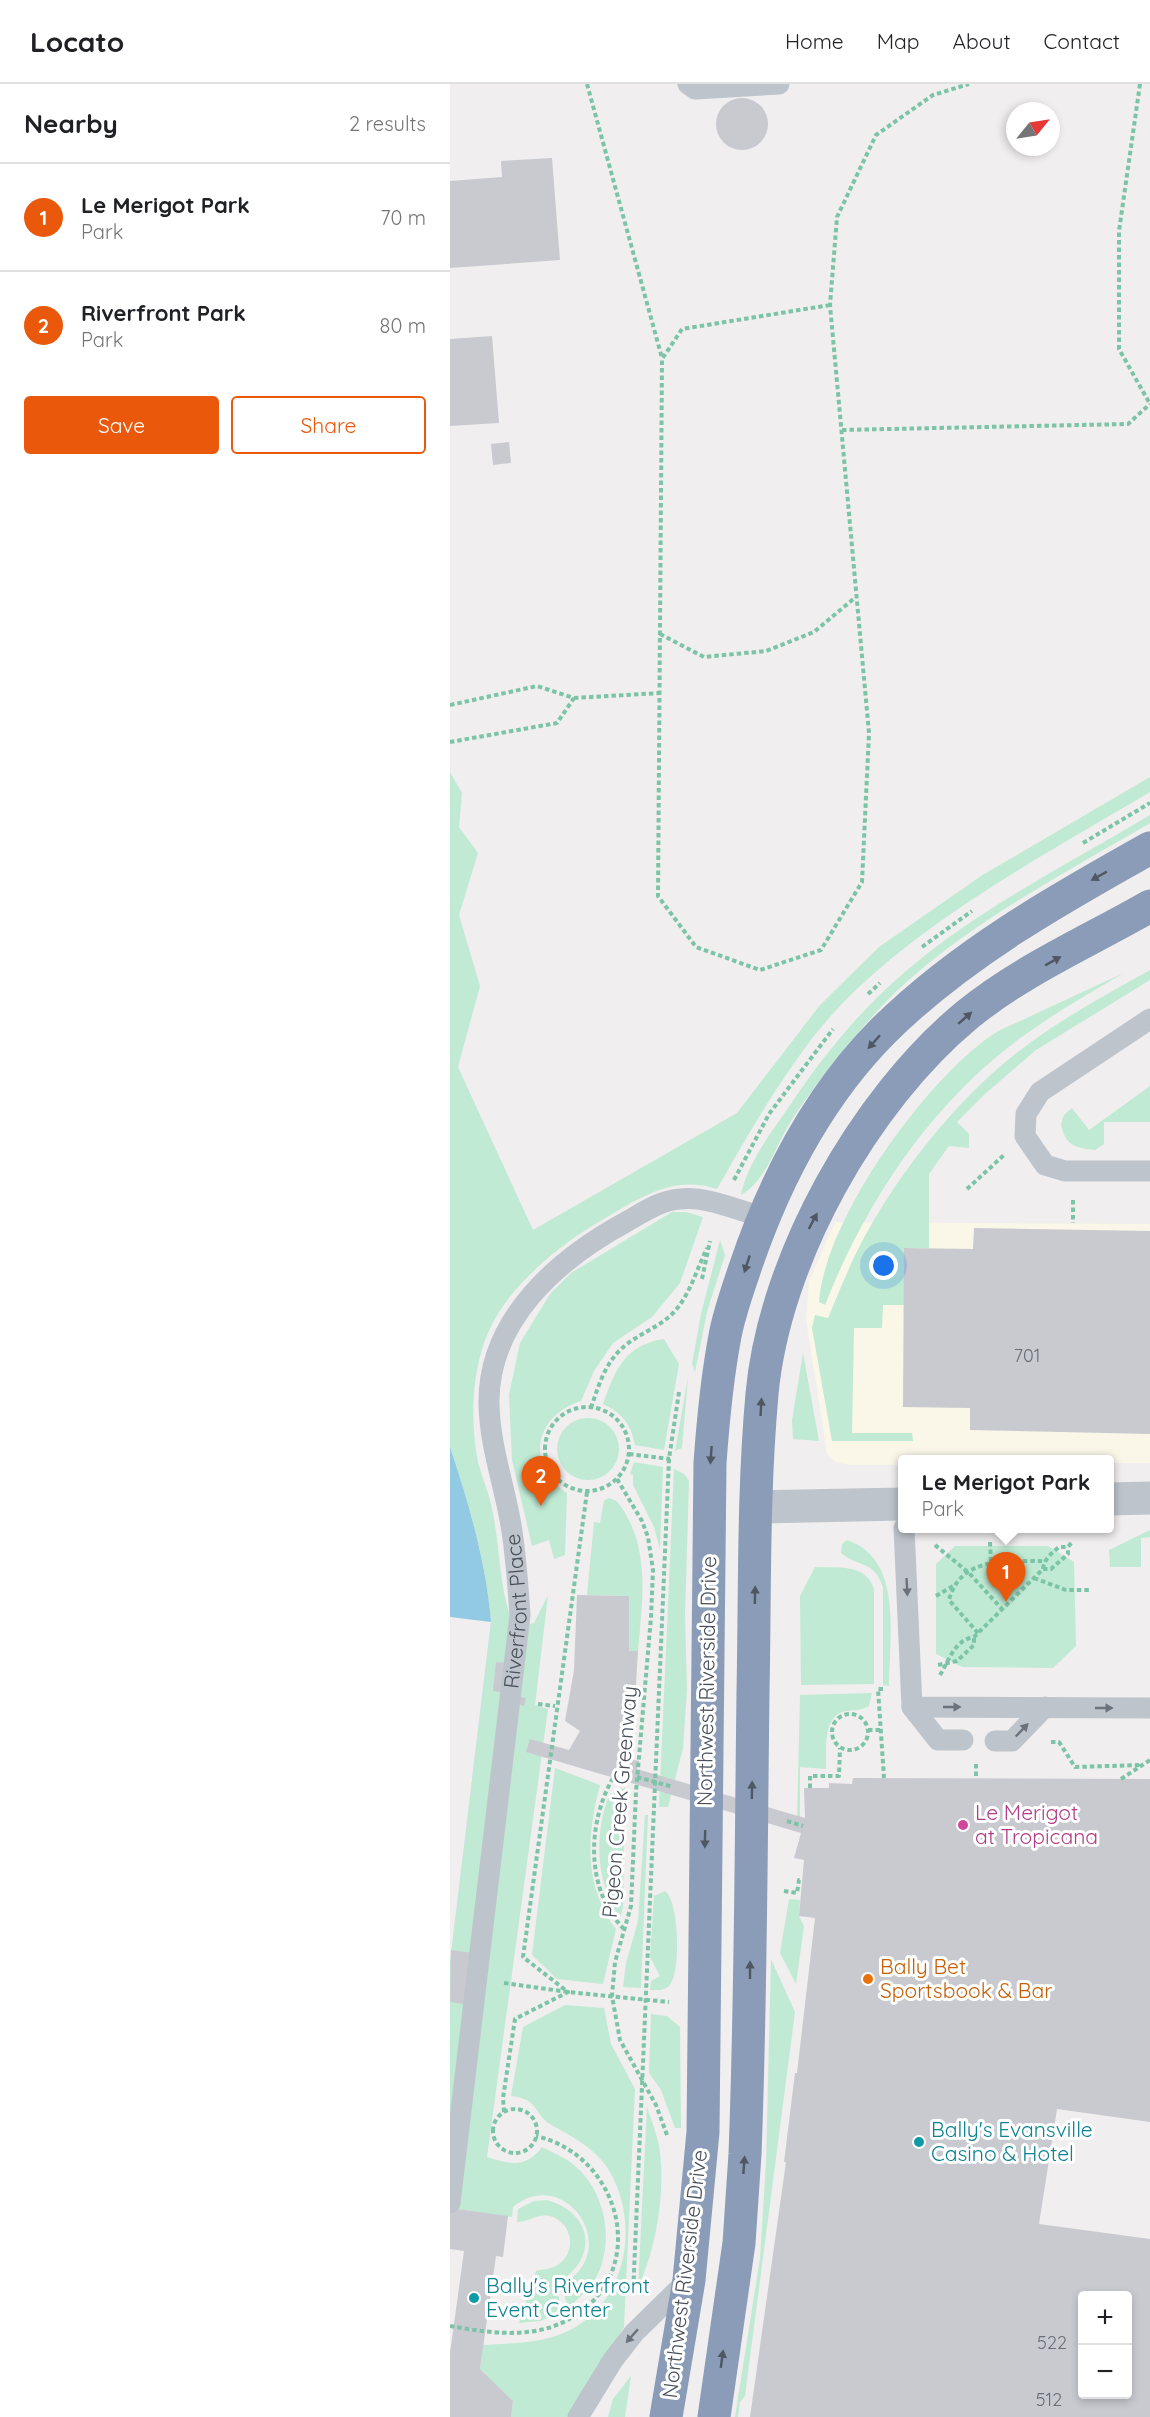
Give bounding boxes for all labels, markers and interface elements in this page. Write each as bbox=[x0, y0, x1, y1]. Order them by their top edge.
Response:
text: Locato bbox=[30, 24, 124, 59]
text: Home bbox=[785, 28, 844, 54]
text: Map bbox=[877, 28, 920, 54]
text: About bbox=[953, 28, 1011, 54]
text: Contact bbox=[1044, 28, 1120, 54]
north arrow bbox=[1006, 102, 1060, 156]
text: Nearby bbox=[24, 107, 118, 140]
text: 2 results bbox=[349, 111, 426, 136]
text: Le Merigot Park bbox=[81, 191, 250, 219]
text: 1 bbox=[40, 205, 47, 230]
text: 70 m bbox=[380, 205, 426, 230]
text: Park bbox=[81, 219, 123, 244]
text: Riverfront Park bbox=[81, 299, 246, 327]
text: 2 bbox=[38, 313, 49, 338]
text: 80 m bbox=[380, 313, 426, 338]
text: Park bbox=[81, 327, 123, 352]
button: Save bbox=[24, 396, 219, 454]
button: Share bbox=[231, 396, 426, 454]
one-way arrow bbox=[1090, 871, 1107, 881]
one-way arrow bbox=[1044, 956, 1061, 966]
one-way arrow bbox=[957, 1012, 972, 1025]
one-way arrow bbox=[867, 1034, 881, 1048]
one-way arrow bbox=[808, 1212, 818, 1229]
your location bbox=[869, 1251, 898, 1280]
one-way arrow bbox=[741, 1255, 751, 1273]
house number: 701 bbox=[1014, 1344, 1040, 1367]
one-way arrow bbox=[757, 1398, 766, 1417]
one-way arrow bbox=[706, 1445, 716, 1464]
popup bbox=[898, 1455, 1114, 1533]
pin: 2 bbox=[522, 1456, 560, 1506]
text: Le Merigot Park bbox=[922, 1468, 1090, 1496]
text: Park bbox=[922, 1496, 964, 1521]
street label: Riverfront Place bbox=[497, 1532, 532, 1690]
pin: 1 bbox=[986, 1552, 1026, 1602]
street label: Northwest Riverside Drive bbox=[691, 1556, 721, 1806]
one-way arrow bbox=[902, 1577, 911, 1596]
one-way arrow bbox=[750, 1586, 760, 1605]
street label: Pigeon Creek Greenway bbox=[596, 1685, 642, 1919]
one-way arrow bbox=[943, 1702, 962, 1712]
one-way arrow bbox=[1095, 1703, 1114, 1712]
one-way arrow bbox=[1015, 1724, 1029, 1738]
one-way arrow bbox=[747, 1781, 757, 1800]
place label: Le Merigot at Tropicana bbox=[975, 1799, 1098, 1849]
marker: Le Merigot at Tropicana bbox=[956, 1818, 970, 1832]
one-way arrow bbox=[700, 1829, 710, 1848]
place label: Bally Bet Sportsbook & Bar bbox=[880, 1953, 1052, 2003]
one-way arrow bbox=[745, 1961, 755, 1980]
marker: Bally Bet Sportsbook & Bar bbox=[861, 1972, 875, 1986]
place label: Bally's Evansville Casino & Hotel bbox=[931, 2116, 1093, 2166]
marker: Bally's Evansville Casino & Hotel bbox=[912, 2135, 926, 2149]
street label: Northwest Riverside Drive bbox=[656, 2148, 712, 2400]
one-way arrow bbox=[739, 2156, 749, 2175]
place label: Bally's Riverfront Event Center bbox=[486, 2272, 650, 2322]
marker: Bally's Riverfront Event Center bbox=[467, 2291, 481, 2305]
map controls bbox=[1078, 2291, 1132, 2399]
button: + bbox=[1078, 2291, 1132, 2345]
one-way arrow bbox=[626, 2328, 639, 2343]
house number: 522 bbox=[1037, 2331, 1067, 2354]
button: − bbox=[1078, 2345, 1132, 2399]
one-way arrow bbox=[718, 2349, 727, 2368]
house number: 512 bbox=[1036, 2388, 1062, 2411]

